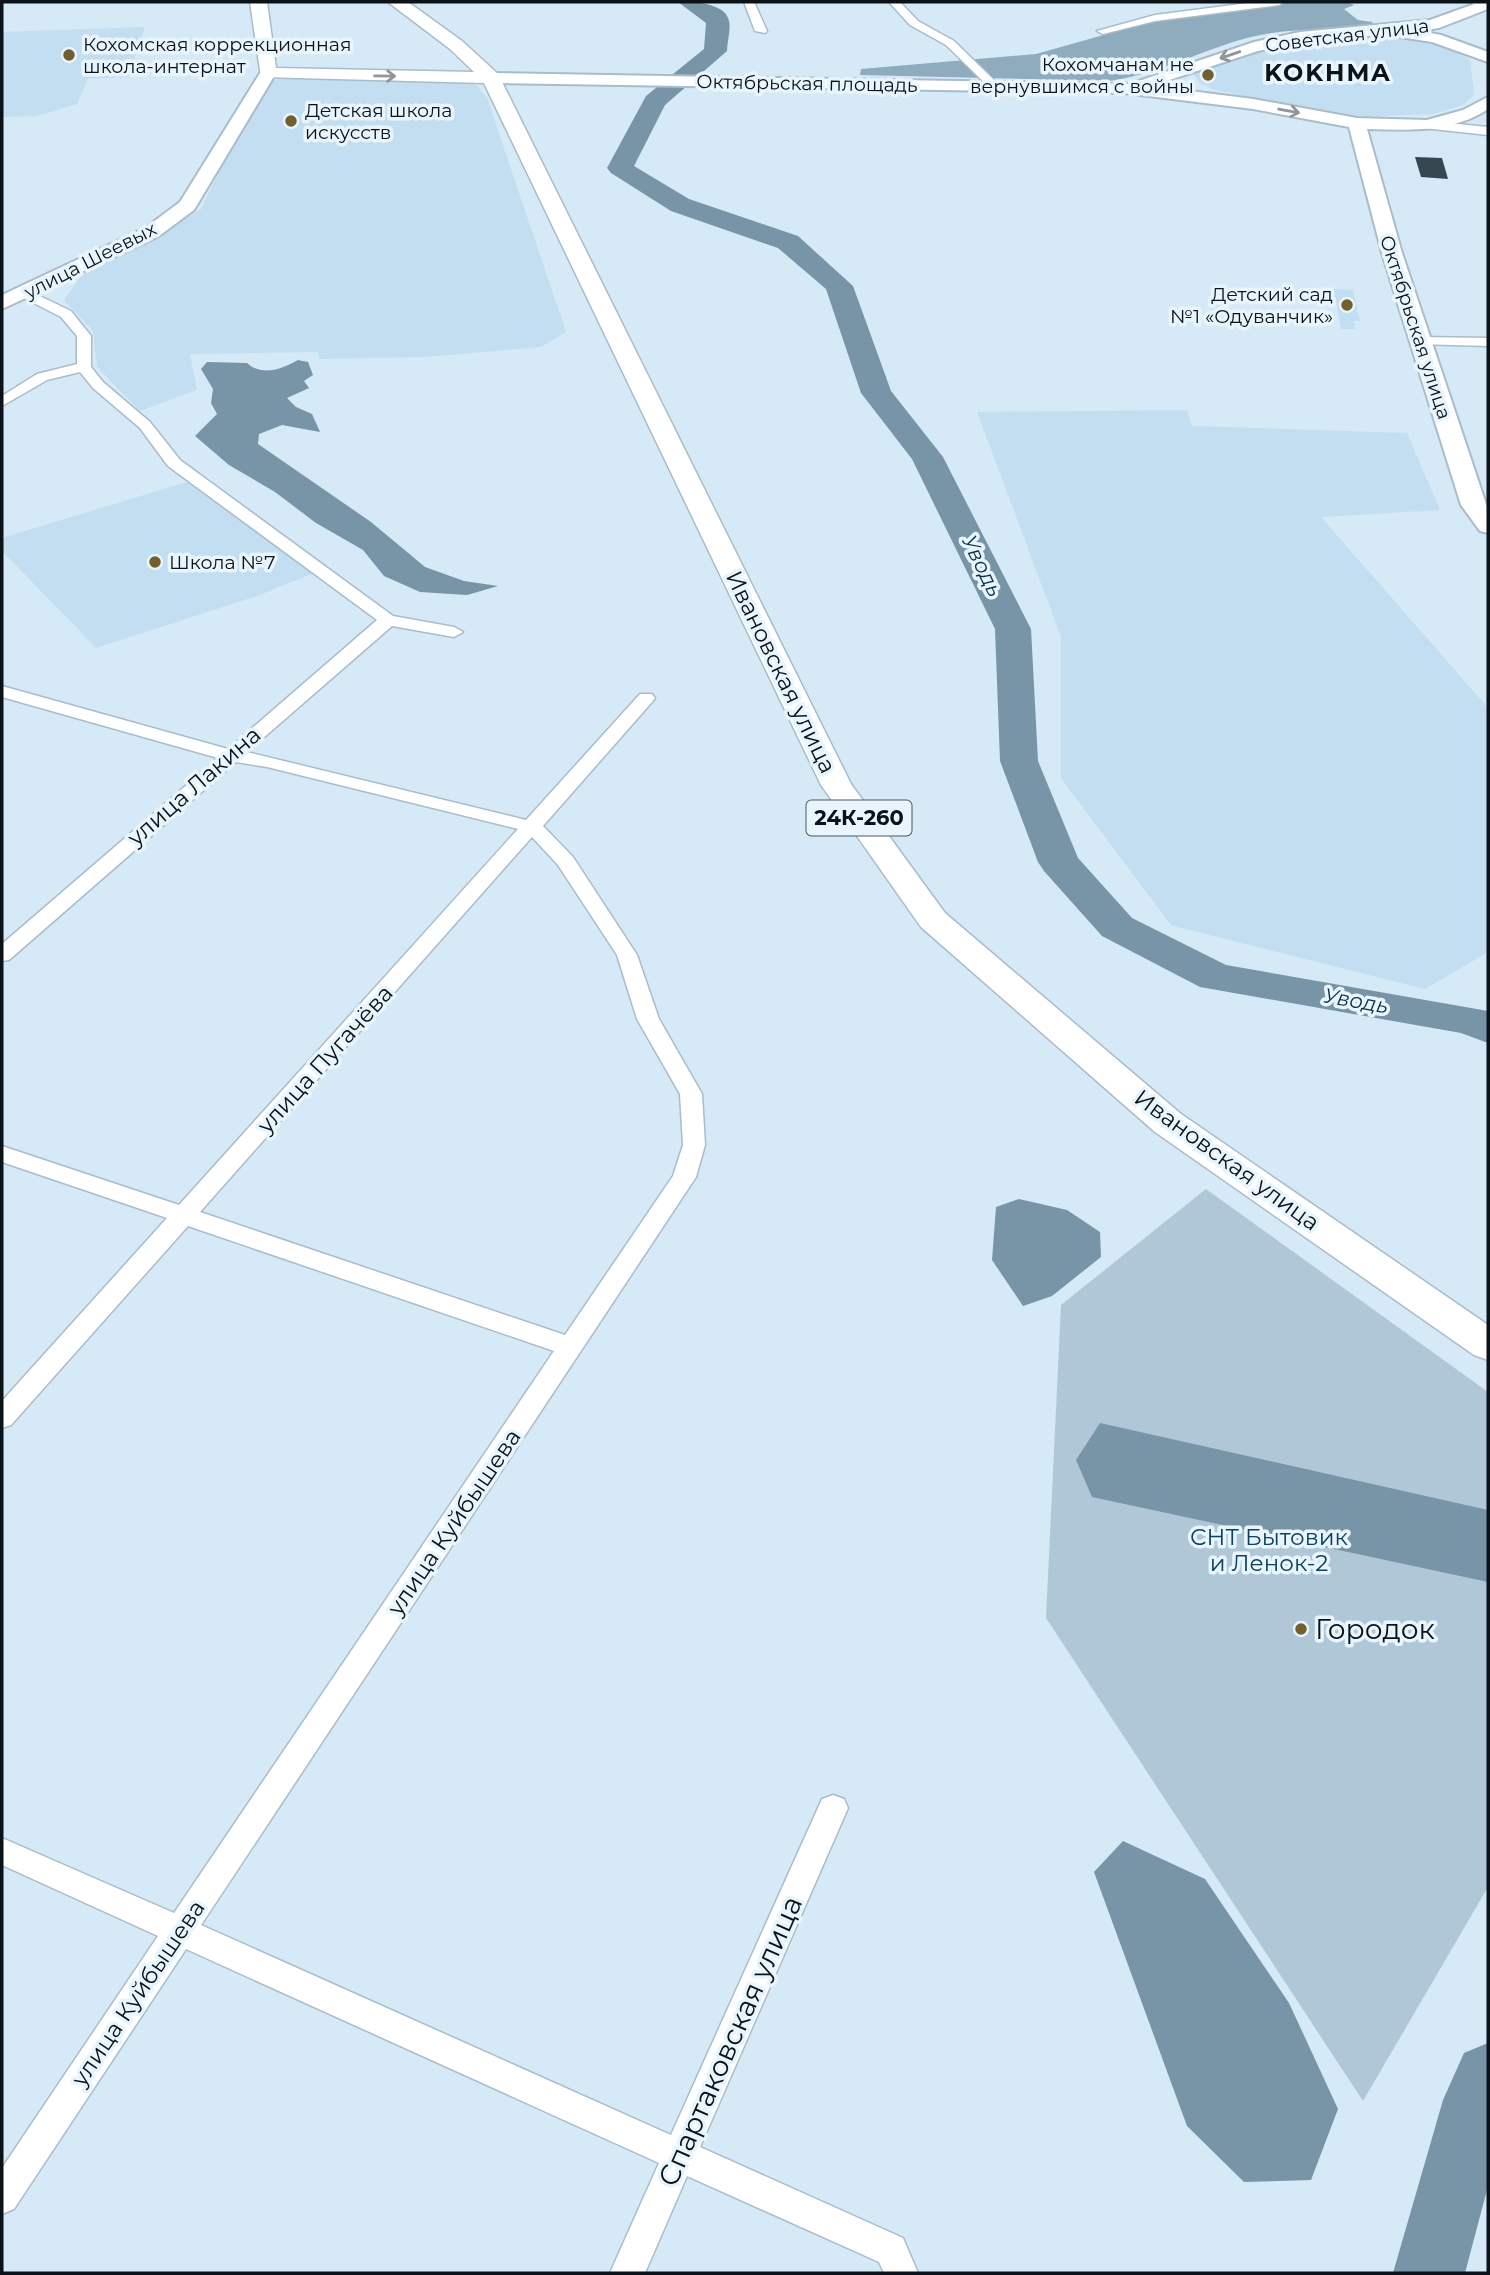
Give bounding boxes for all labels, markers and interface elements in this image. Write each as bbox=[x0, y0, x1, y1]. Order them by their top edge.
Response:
street label: Советская улица bbox=[1264, 14, 1430, 57]
place label: Кохомская коррекционная школа-интернат bbox=[83, 33, 351, 78]
marker: Кохомская коррекционная школа-интернат bbox=[61, 47, 77, 63]
one-way arrow bbox=[1219, 50, 1241, 62]
place label: Кохомчанам не вернувшимся с войны bbox=[970, 53, 1194, 98]
district label: KOKHMA bbox=[1264, 58, 1392, 87]
marker: Кохомчанам не вернувшимся с войны bbox=[1200, 67, 1216, 83]
one-way arrow bbox=[374, 69, 397, 83]
street label: Октябрьская площадь bbox=[696, 70, 918, 97]
place label: Детская школа искусств bbox=[305, 99, 452, 144]
one-way arrow bbox=[1277, 104, 1300, 118]
marker: Детская школа искусств bbox=[283, 113, 299, 129]
street label: улица Шеевых bbox=[20, 217, 160, 304]
street label: Октябрьская улица bbox=[1375, 232, 1456, 422]
place label: Детский сад №1 «Одуванчик» bbox=[1170, 283, 1333, 328]
marker: Детский сад №1 «Одуванчик» bbox=[1339, 297, 1355, 313]
water label: Уводь bbox=[957, 531, 1008, 601]
place label: Школа №7 bbox=[169, 551, 275, 574]
marker: Школа №7 bbox=[147, 554, 163, 570]
street label: Ивановская улица bbox=[720, 566, 842, 778]
street label: улица Лакина bbox=[121, 721, 266, 852]
road number: 24К-260 bbox=[806, 800, 912, 836]
street label: улица Пугачёва bbox=[251, 979, 399, 1139]
water label: Уводь bbox=[1322, 983, 1390, 1018]
street label: Ивановская улица bbox=[1129, 1084, 1325, 1236]
street label: улица Куйбышева bbox=[381, 1424, 527, 1621]
park label: СНТ Бытовик и Ленок-2 bbox=[1190, 1523, 1349, 1577]
place label: Городок bbox=[1315, 1612, 1435, 1646]
marker: Городок bbox=[1293, 1621, 1309, 1637]
street label: Спартаковская улица bbox=[651, 1891, 809, 2191]
street label: улица Куйбышева bbox=[65, 1895, 211, 2092]

